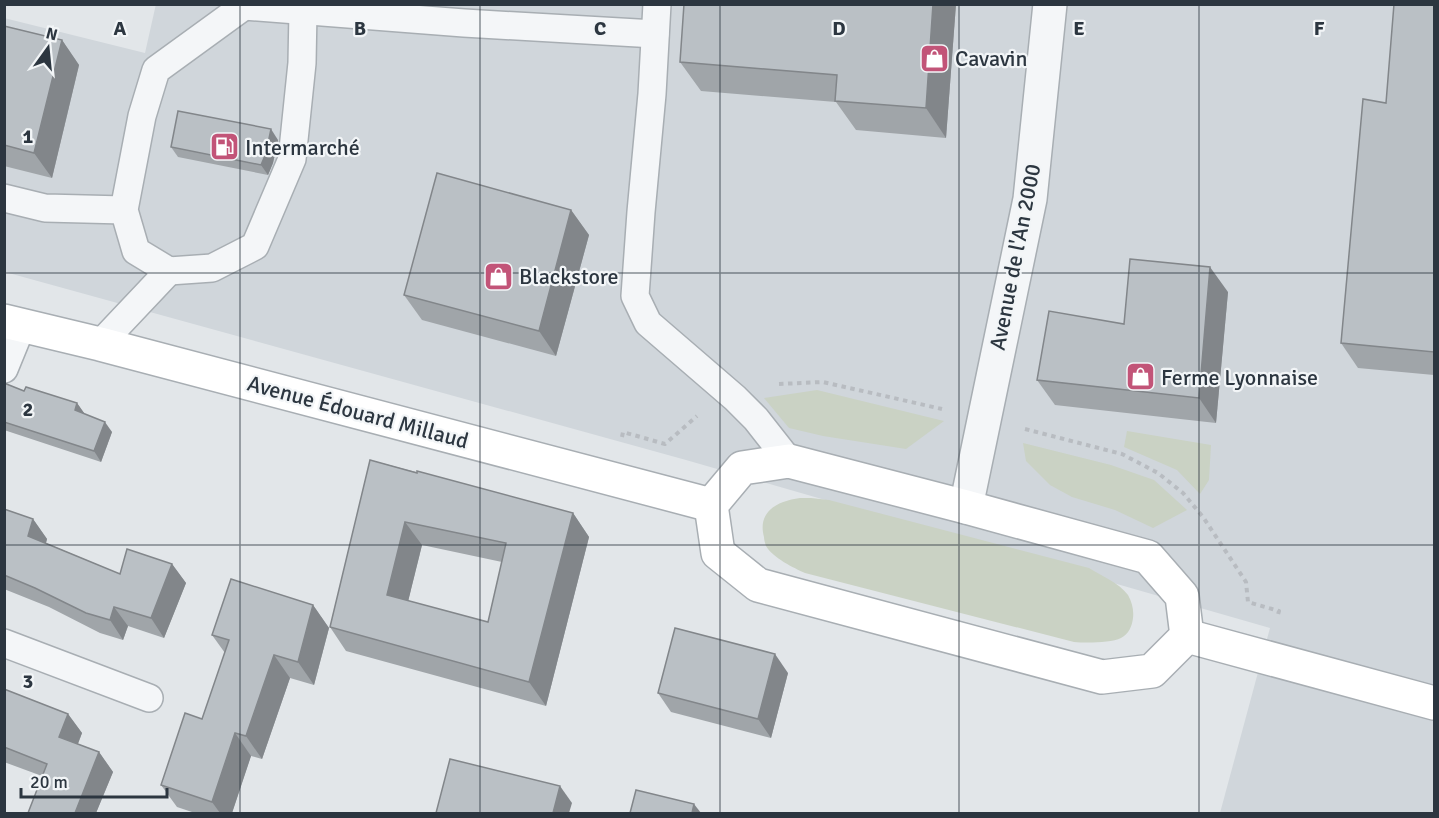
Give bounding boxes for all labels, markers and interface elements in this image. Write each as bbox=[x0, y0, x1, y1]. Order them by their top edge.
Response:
text: A bbox=[114, 16, 127, 41]
text: B bbox=[354, 16, 366, 41]
text: C bbox=[594, 16, 606, 41]
text: D bbox=[832, 16, 846, 41]
text: E bbox=[1073, 16, 1085, 41]
text: F bbox=[1314, 16, 1325, 41]
north arrow bbox=[18, 18, 78, 78]
text: N bbox=[44, 23, 60, 46]
shop icon: Cavavin bbox=[918, 42, 950, 74]
place label: Cavavin bbox=[955, 45, 1027, 72]
text: 1 bbox=[23, 124, 34, 149]
fuel station icon: Intermarché bbox=[208, 131, 240, 163]
place label: Intermarché bbox=[245, 134, 360, 161]
street label: Avenue de l'An 2000 bbox=[984, 162, 1046, 352]
shop icon: Blackstore bbox=[482, 260, 514, 292]
place label: Blackstore bbox=[519, 263, 619, 290]
shop icon: Ferme Lyonnaise bbox=[1124, 361, 1156, 393]
place label: Ferme Lyonnaise bbox=[1161, 364, 1318, 391]
street label: Avenue Édouard Millaud bbox=[244, 369, 472, 455]
text: 2 bbox=[23, 397, 33, 422]
text: 3 bbox=[23, 669, 33, 694]
scale bar bbox=[21, 761, 166, 799]
text: 20 m bbox=[30, 771, 68, 793]

